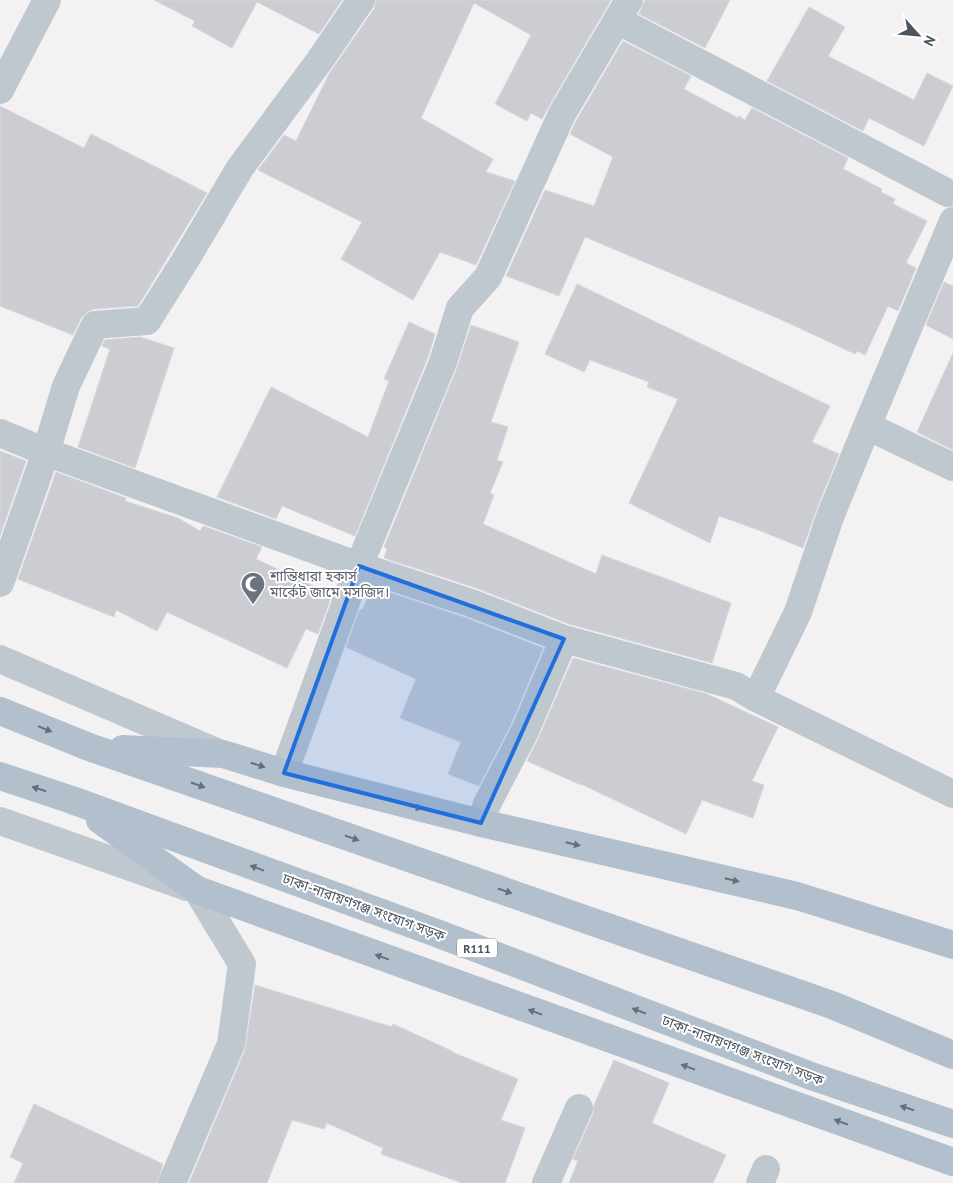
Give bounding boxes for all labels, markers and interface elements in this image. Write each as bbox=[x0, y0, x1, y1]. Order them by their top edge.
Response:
north arrow bbox=[893, 10, 943, 60]
text: N bbox=[919, 33, 940, 49]
place label: শান্তিধারা হকার্স মার্কেট জামে মসজিদ। bbox=[269, 567, 389, 601]
mosque icon: শান্তিধারা হকার্স মার্কেট জামে মসজিদ। bbox=[240, 571, 266, 605]
one-way arrow bbox=[38, 725, 53, 733]
one-way arrow bbox=[251, 762, 266, 770]
one-way arrow bbox=[191, 781, 206, 789]
one-way arrow bbox=[31, 785, 46, 792]
one-way arrow bbox=[408, 803, 423, 811]
one-way arrow bbox=[344, 835, 359, 842]
one-way arrow bbox=[566, 840, 581, 848]
one-way arrow bbox=[250, 864, 265, 871]
street label: ঢাকা-নারায়ণগঞ্জ সংযোগ সড়ক bbox=[279, 869, 448, 945]
one-way arrow bbox=[724, 876, 739, 884]
one-way arrow bbox=[498, 887, 513, 895]
road number: R111 bbox=[457, 938, 497, 958]
one-way arrow bbox=[375, 953, 390, 960]
one-way arrow bbox=[632, 1006, 646, 1014]
one-way arrow bbox=[528, 1008, 543, 1015]
street label: ঢাকা-নারায়ণগঞ্জ সংযোগ সড়ক bbox=[659, 1010, 827, 1089]
one-way arrow bbox=[681, 1063, 696, 1070]
one-way arrow bbox=[899, 1104, 914, 1111]
one-way arrow bbox=[833, 1118, 848, 1126]

